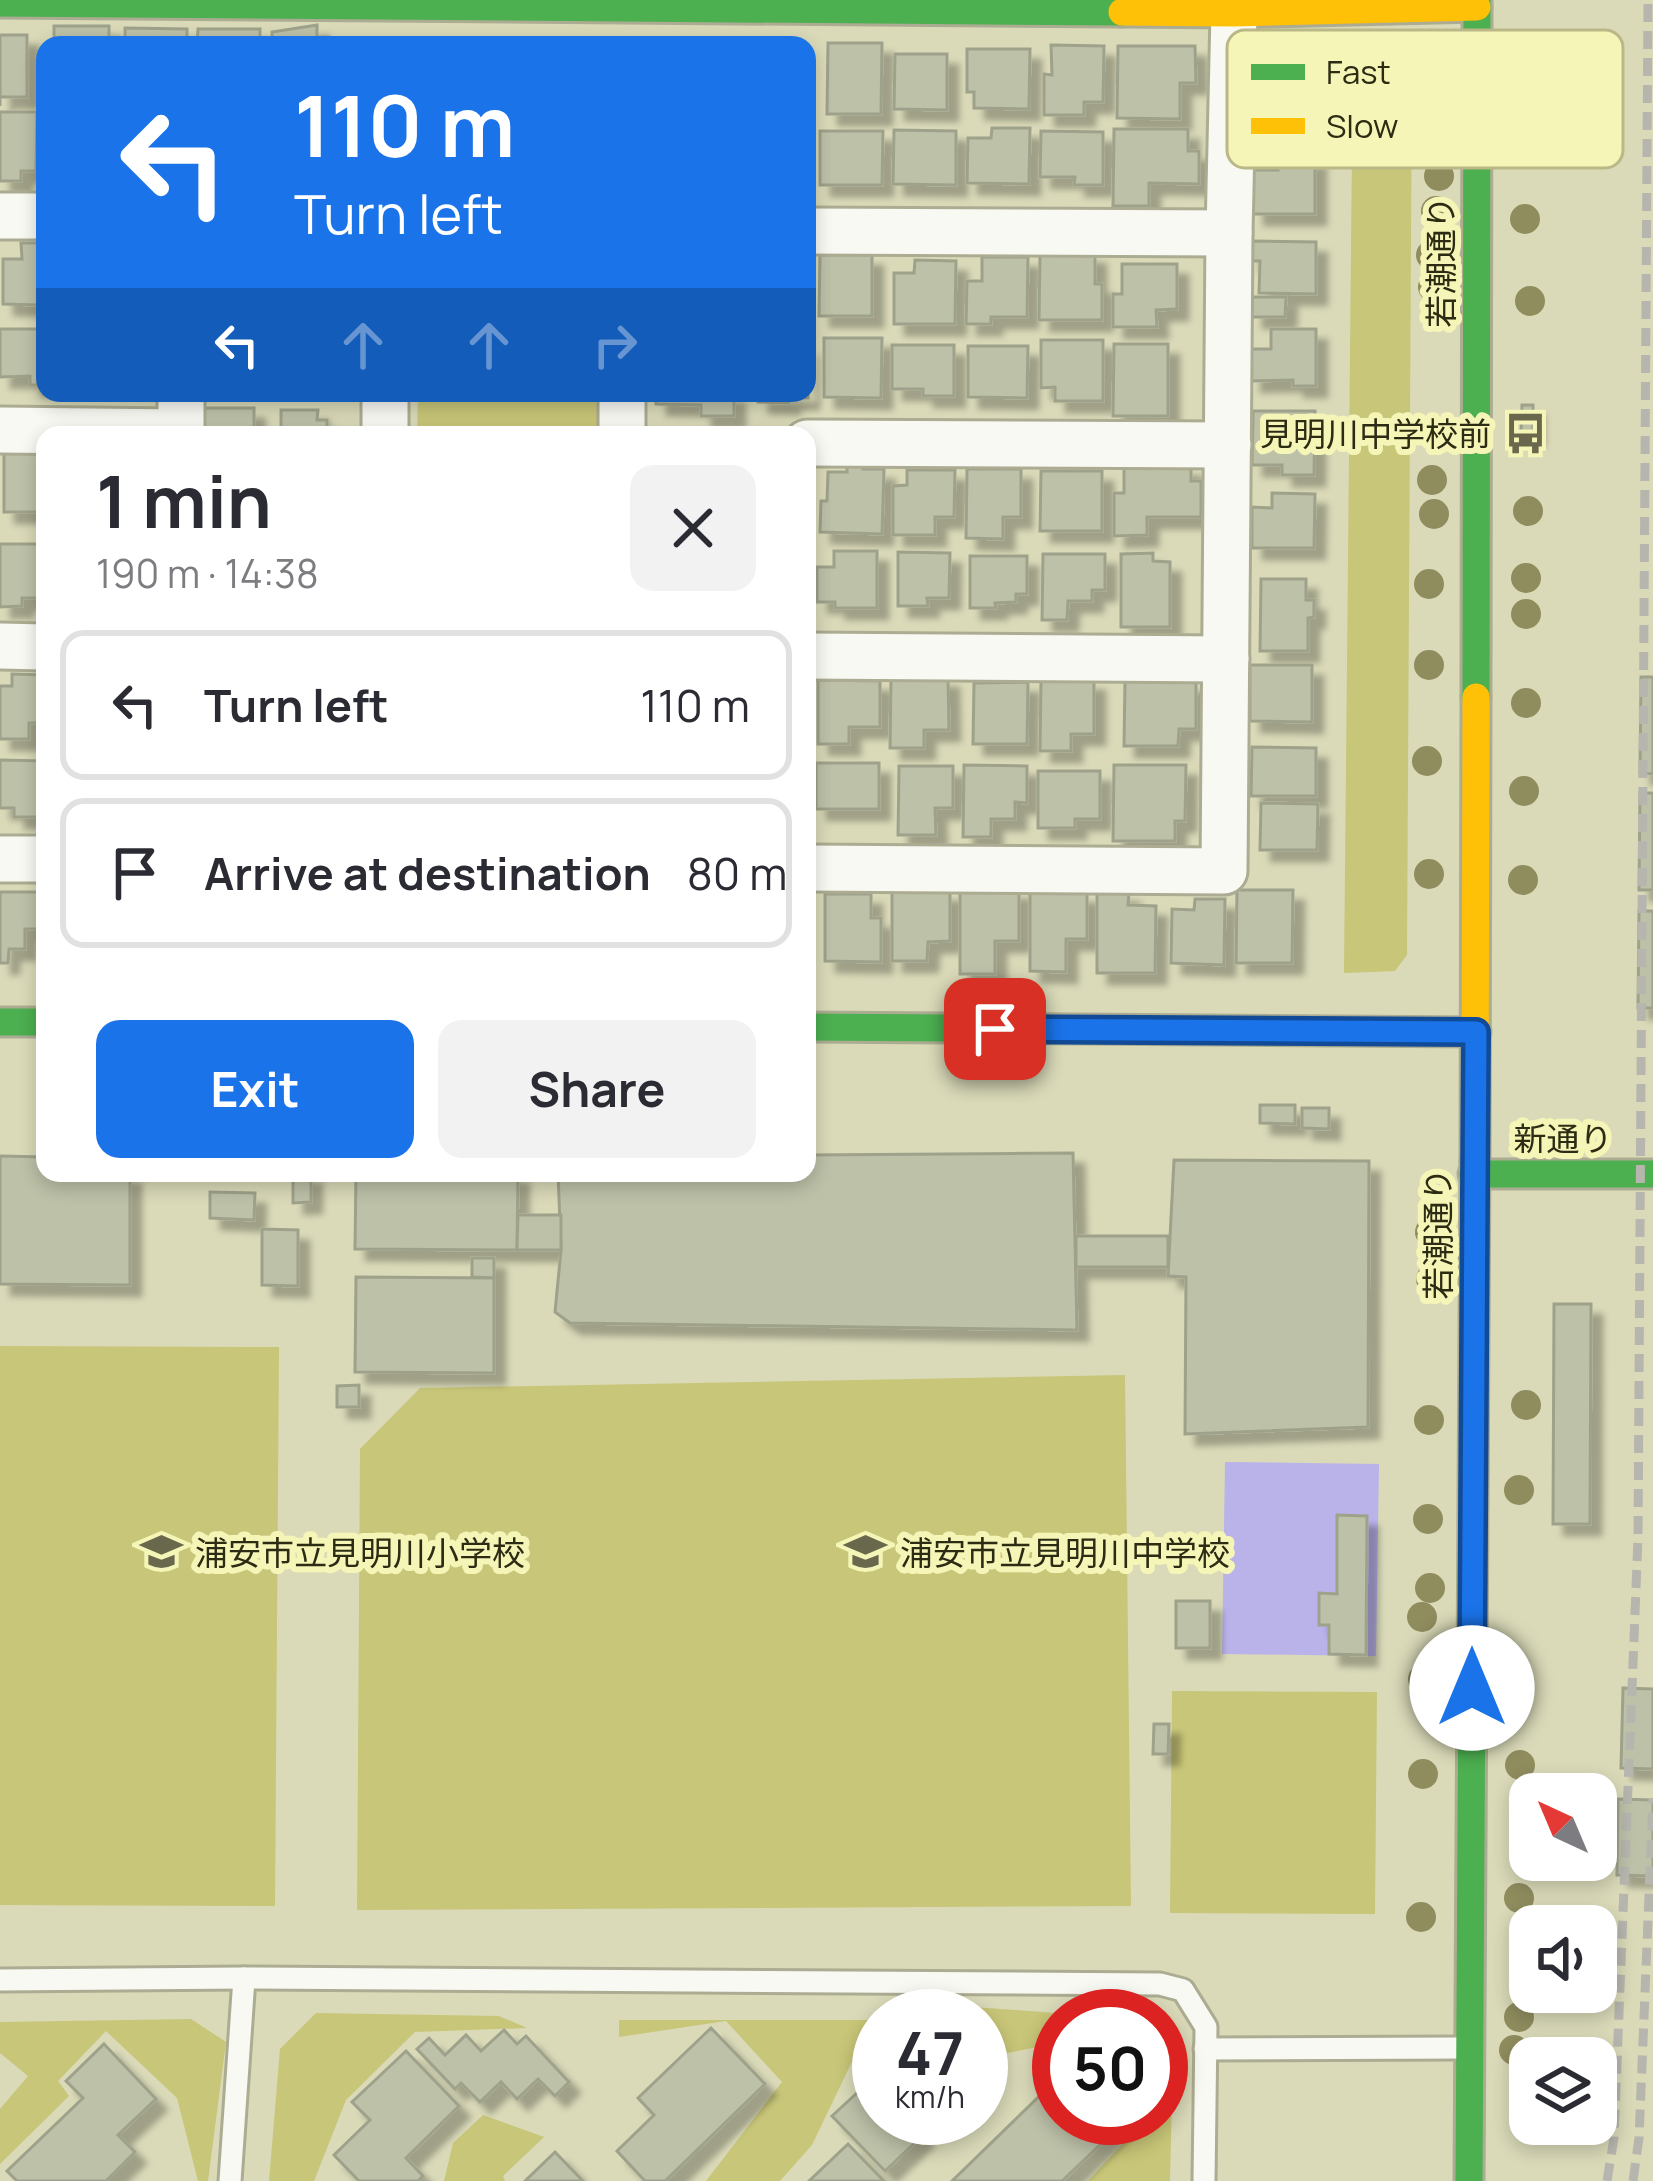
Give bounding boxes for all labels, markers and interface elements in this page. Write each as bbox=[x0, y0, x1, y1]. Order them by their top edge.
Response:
legend bbox=[1227, 30, 1623, 168]
text: Fast bbox=[1326, 49, 1391, 94]
text: 110 m bbox=[294, 67, 515, 182]
icon: left bbox=[96, 84, 252, 240]
text: Slow bbox=[1326, 103, 1398, 148]
text: Turn left bbox=[294, 176, 503, 250]
street label: 若潮通り bbox=[1418, 196, 1463, 328]
icon: left bbox=[204, 312, 270, 378]
icon: ahead bbox=[330, 312, 396, 378]
icon: ahead bbox=[456, 312, 522, 378]
icon: right bbox=[582, 312, 648, 378]
bus stop icon: 見明川中学校前 bbox=[1502, 410, 1548, 456]
place label: 見明川中学校前 bbox=[1260, 411, 1491, 456]
text: 1 min bbox=[96, 451, 272, 550]
button: close bbox=[630, 465, 756, 591]
text: 190 m · 14:38 bbox=[96, 546, 319, 600]
icon: left bbox=[102, 672, 168, 738]
text: Turn left bbox=[204, 674, 389, 736]
text: 110 m bbox=[640, 674, 750, 736]
icon: arrive bbox=[102, 840, 168, 906]
text: Arrive at destination bbox=[204, 842, 651, 904]
text: 80 m bbox=[687, 842, 787, 904]
pin bbox=[944, 978, 1046, 1080]
icon: arrive bbox=[962, 996, 1028, 1062]
button: Exit bbox=[96, 1020, 414, 1158]
button: Share bbox=[438, 1020, 756, 1158]
street label: 新通り bbox=[1514, 1116, 1613, 1161]
street label: 若潮通り bbox=[1415, 1168, 1460, 1300]
school or university icon: 浦安市立見明川小学校 bbox=[138, 1529, 184, 1575]
school or university icon: 浦安市立見明川中学校 bbox=[843, 1529, 889, 1575]
place label: 浦安市立見明川小学校 bbox=[195, 1530, 525, 1575]
place label: 浦安市立見明川中学校 bbox=[900, 1530, 1230, 1575]
position arrow bbox=[1409, 1625, 1535, 1751]
north arrow bbox=[1509, 1773, 1617, 1881]
map controls bbox=[1509, 1773, 1617, 2145]
button: sound bbox=[1509, 1905, 1617, 2013]
speed limit sign: 50 bbox=[1032, 1989, 1188, 2145]
text: 47 bbox=[896, 2011, 964, 2093]
button: layers bbox=[1509, 2037, 1617, 2145]
text: km/h bbox=[895, 2076, 965, 2117]

